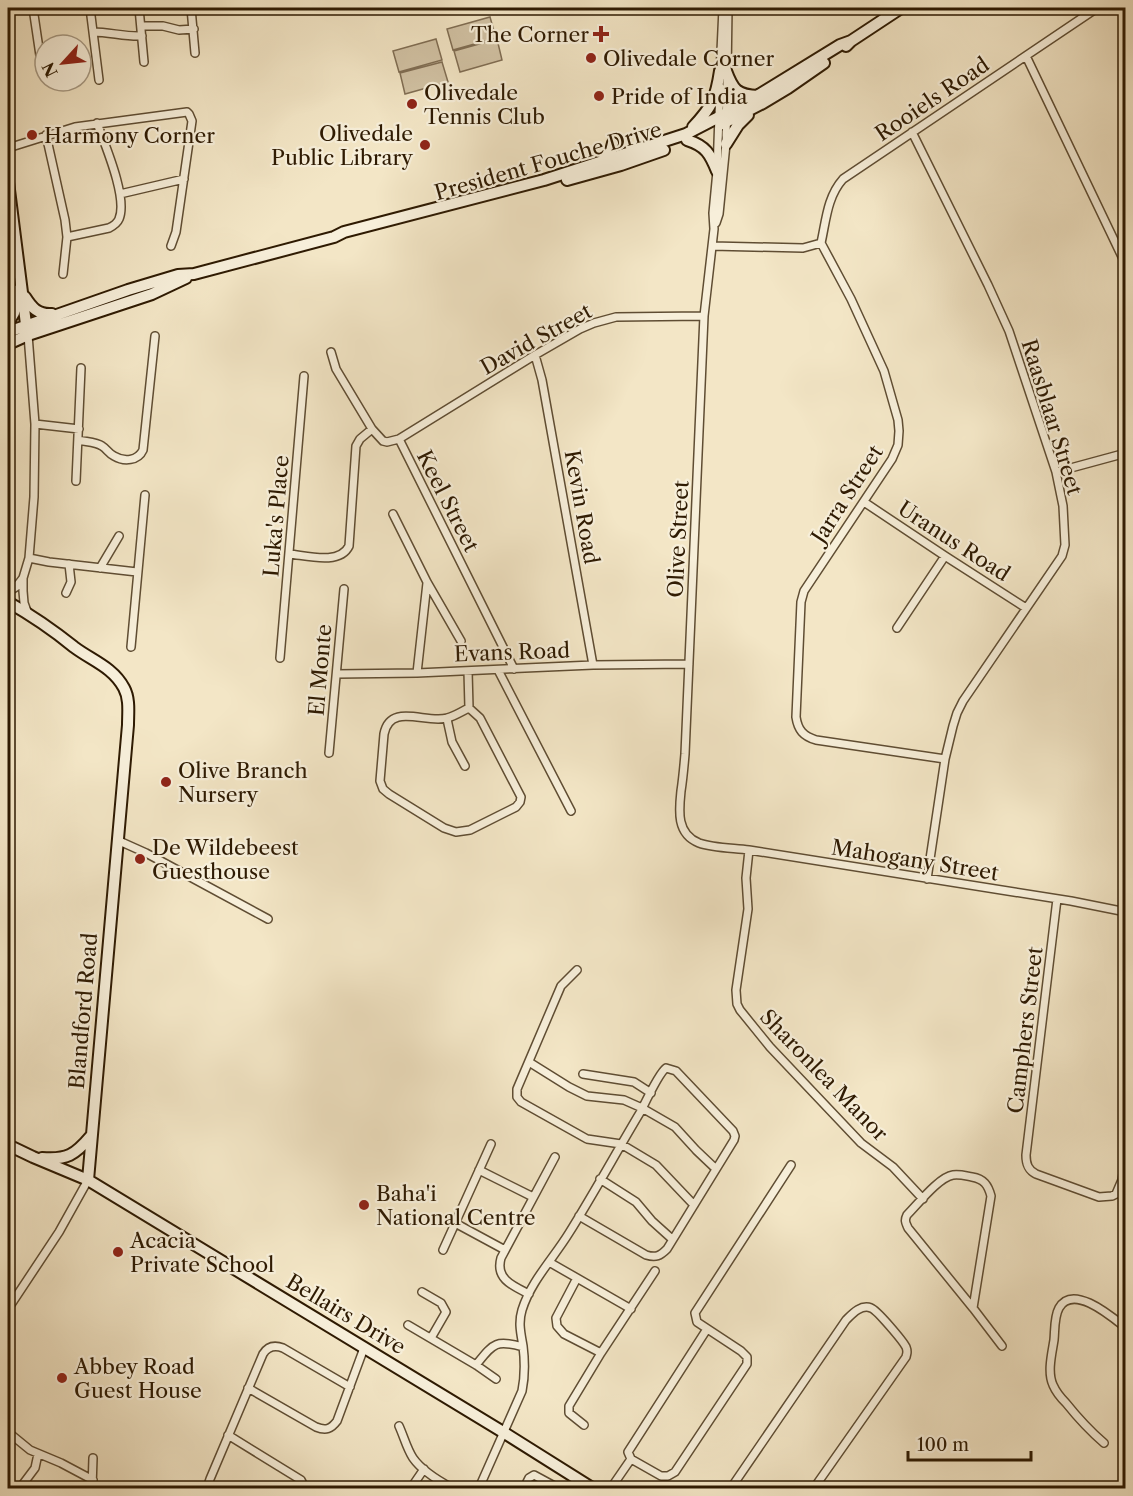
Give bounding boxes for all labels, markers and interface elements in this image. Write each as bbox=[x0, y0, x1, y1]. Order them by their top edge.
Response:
place label: The Corner bbox=[471, 22, 589, 47]
marker: The Corner bbox=[594, 27, 608, 41]
north arrow bbox=[33, 33, 93, 93]
place label: Olivedale Corner bbox=[603, 46, 774, 71]
marker: Olivedale Corner bbox=[584, 51, 598, 65]
street label: Rooiels Road bbox=[870, 52, 994, 146]
text: N bbox=[38, 59, 62, 81]
place label: Olivedale Tennis Club bbox=[424, 80, 545, 129]
place label: Pride of India bbox=[611, 84, 748, 109]
marker: Pride of India bbox=[592, 89, 606, 103]
marker: Olivedale Tennis Club bbox=[405, 97, 419, 111]
street label: President Fouche Drive bbox=[432, 117, 664, 205]
place label: Olivedale Public Library bbox=[271, 121, 413, 170]
place label: Harmony Corner bbox=[44, 123, 215, 148]
marker: Harmony Corner bbox=[25, 128, 39, 142]
marker: Olivedale Public Library bbox=[418, 138, 432, 152]
street label: David Street bbox=[476, 298, 596, 380]
street label: Raasblaar Street bbox=[1016, 336, 1088, 498]
street label: Jarra Street bbox=[804, 440, 888, 550]
street label: Keel Street bbox=[412, 446, 485, 556]
street label: Kevin Road bbox=[560, 448, 604, 566]
street label: Luka's Place bbox=[258, 454, 294, 578]
street label: Olive Street bbox=[662, 479, 694, 598]
street label: Uranus Road bbox=[893, 496, 1015, 587]
street label: El Monte bbox=[304, 623, 336, 717]
street label: Evans Road bbox=[454, 637, 571, 667]
place label: Olive Branch Nursery bbox=[178, 758, 308, 807]
marker: Olive Branch Nursery bbox=[159, 775, 173, 789]
street label: Mahogany Street bbox=[830, 834, 1001, 886]
place label: De Wildebeest Guesthouse bbox=[152, 835, 299, 884]
marker: De Wildebeest Guesthouse bbox=[133, 852, 147, 866]
street label: Blandford Road bbox=[64, 932, 102, 1090]
street label: Camphers Street bbox=[1002, 945, 1048, 1115]
street label: Sharonlea Manor bbox=[755, 1004, 893, 1146]
place label: Baha'i National Centre bbox=[376, 1181, 535, 1230]
marker: Baha'i National Centre bbox=[357, 1198, 371, 1212]
place label: Acacia Private School bbox=[129, 1228, 274, 1277]
marker: Acacia Private School bbox=[111, 1245, 125, 1259]
street label: Bellairs Drive bbox=[282, 1269, 410, 1359]
place label: Abbey Road Guest House bbox=[73, 1354, 202, 1403]
marker: Abbey Road Guest House bbox=[55, 1371, 69, 1385]
scale bar bbox=[908, 1424, 1031, 1462]
text: 100 m bbox=[917, 1434, 969, 1456]

